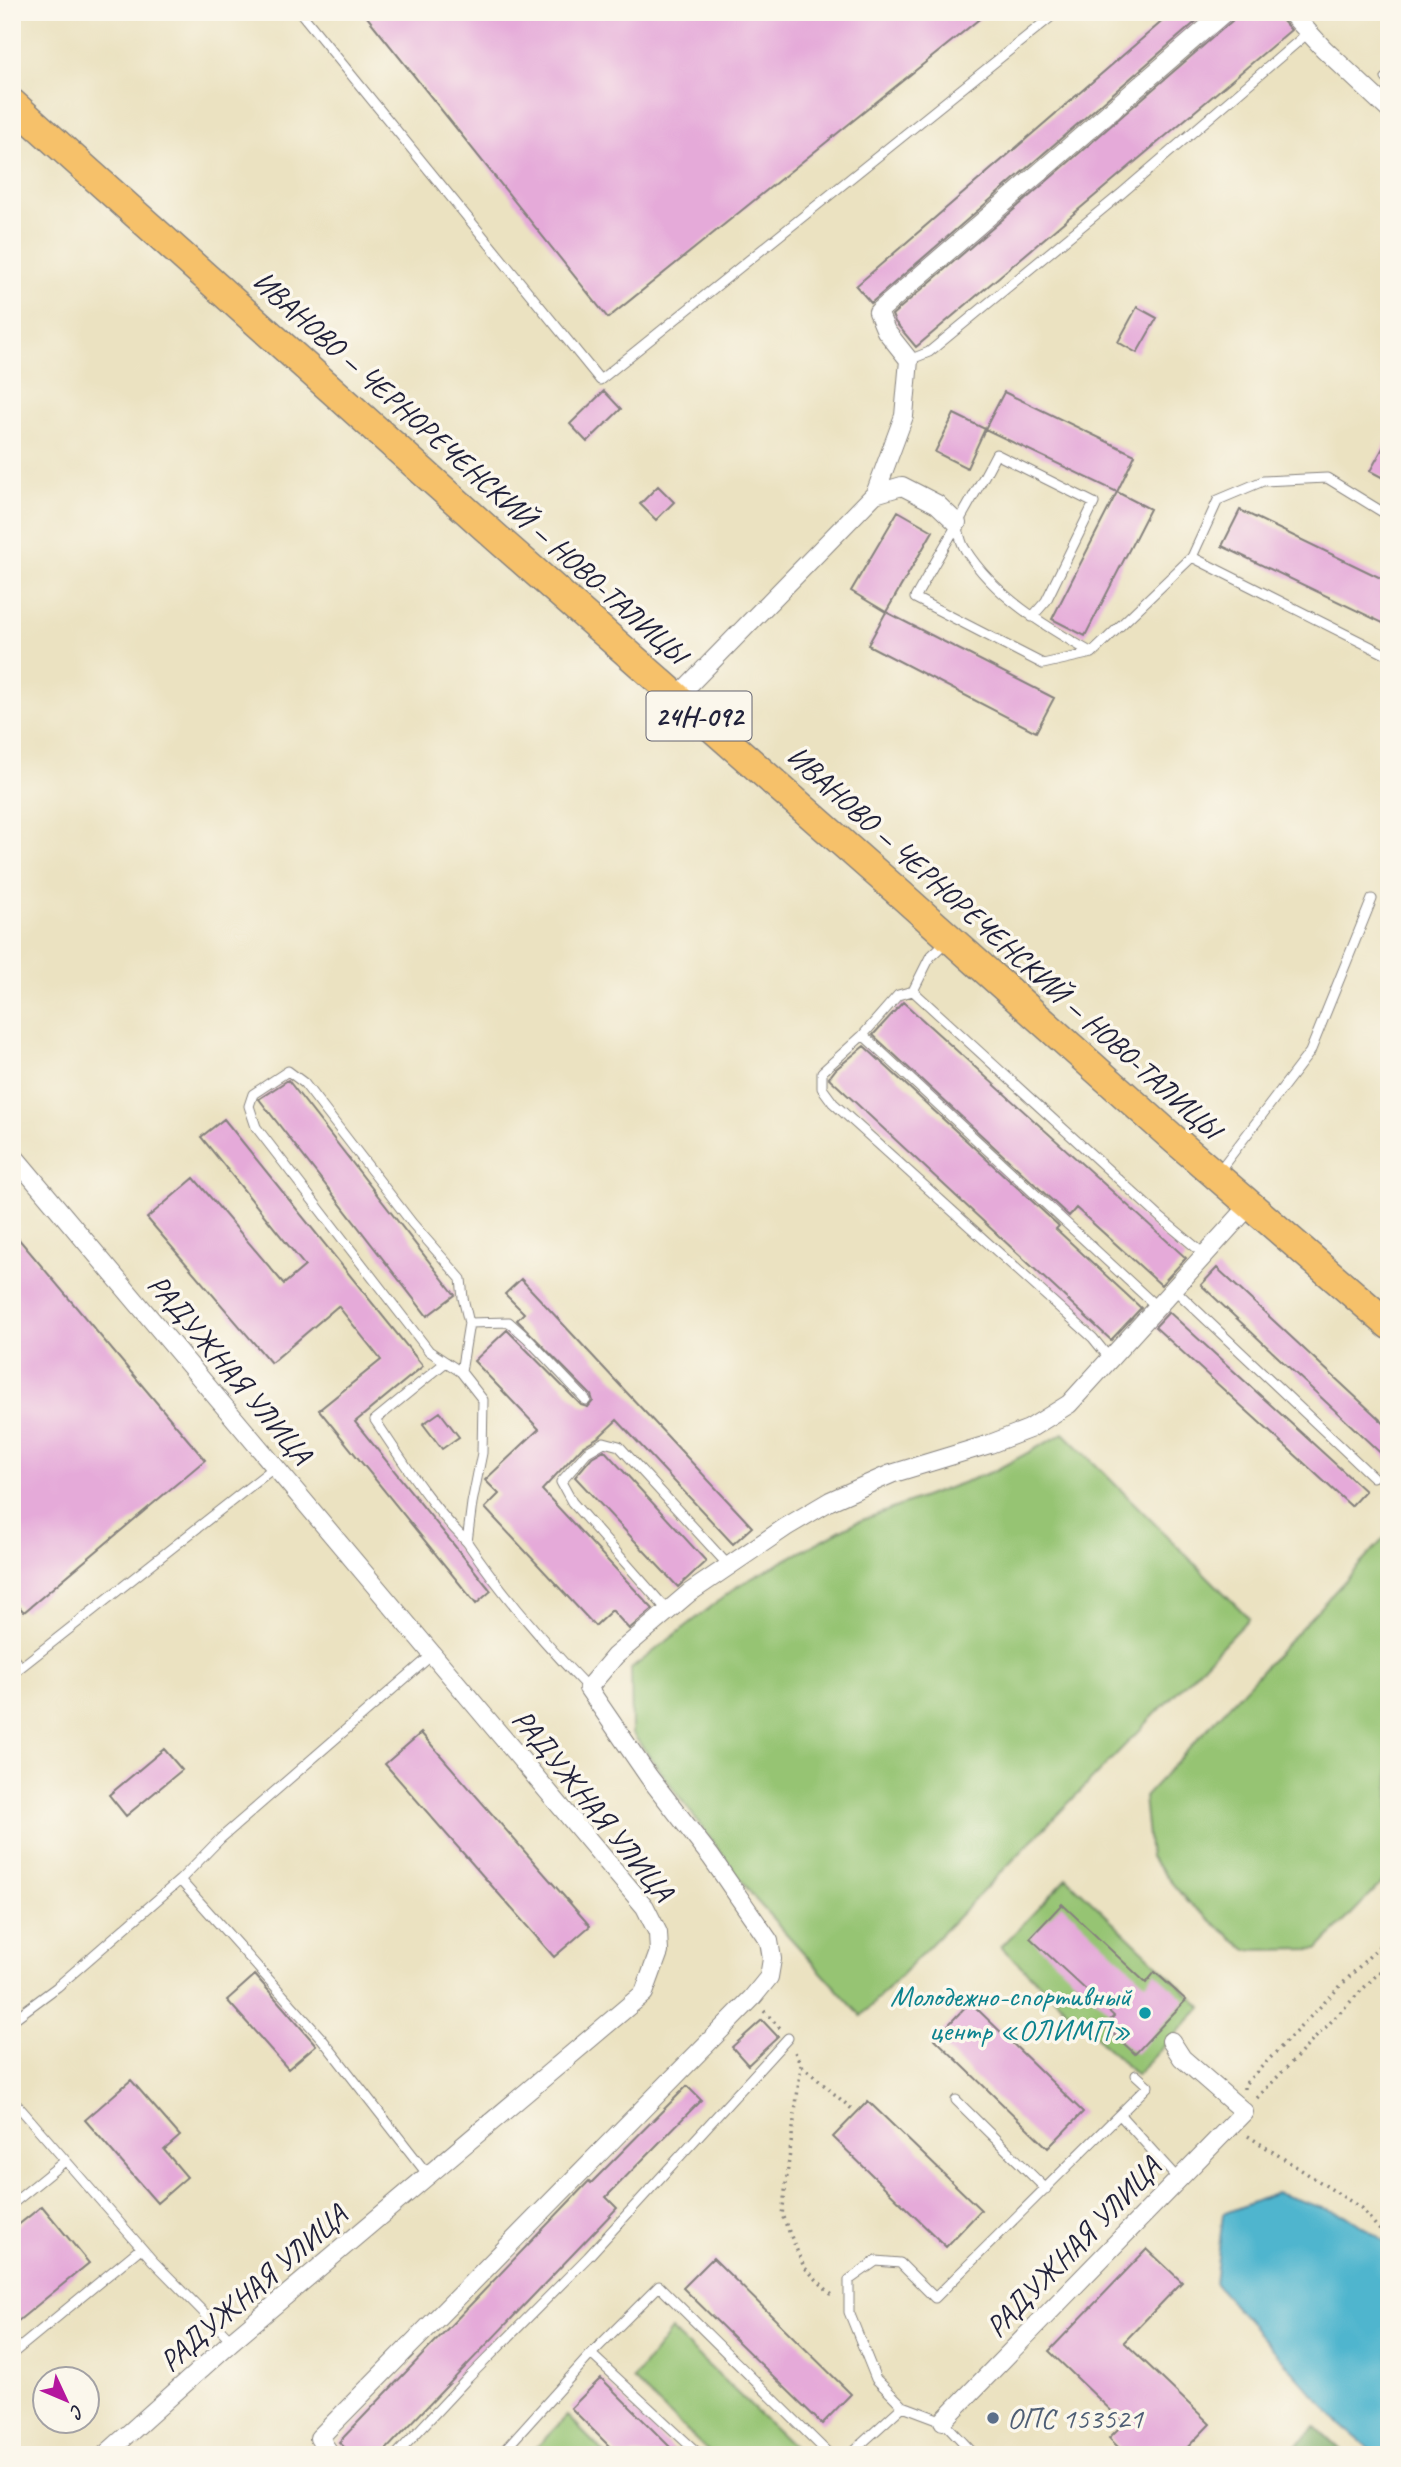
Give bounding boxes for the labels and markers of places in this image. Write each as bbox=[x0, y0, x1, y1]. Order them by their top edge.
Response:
place label: Молодежно-спортивный центр «ОЛИМП» bbox=[890, 1977, 1132, 2049]
marker: Молодежно-спортивный центр «ОЛИМП» bbox=[1137, 2005, 1153, 2021]
place label: ОПС 153521 bbox=[1007, 2399, 1144, 2437]
marker: ОПС 153521 bbox=[985, 2410, 1001, 2426]

